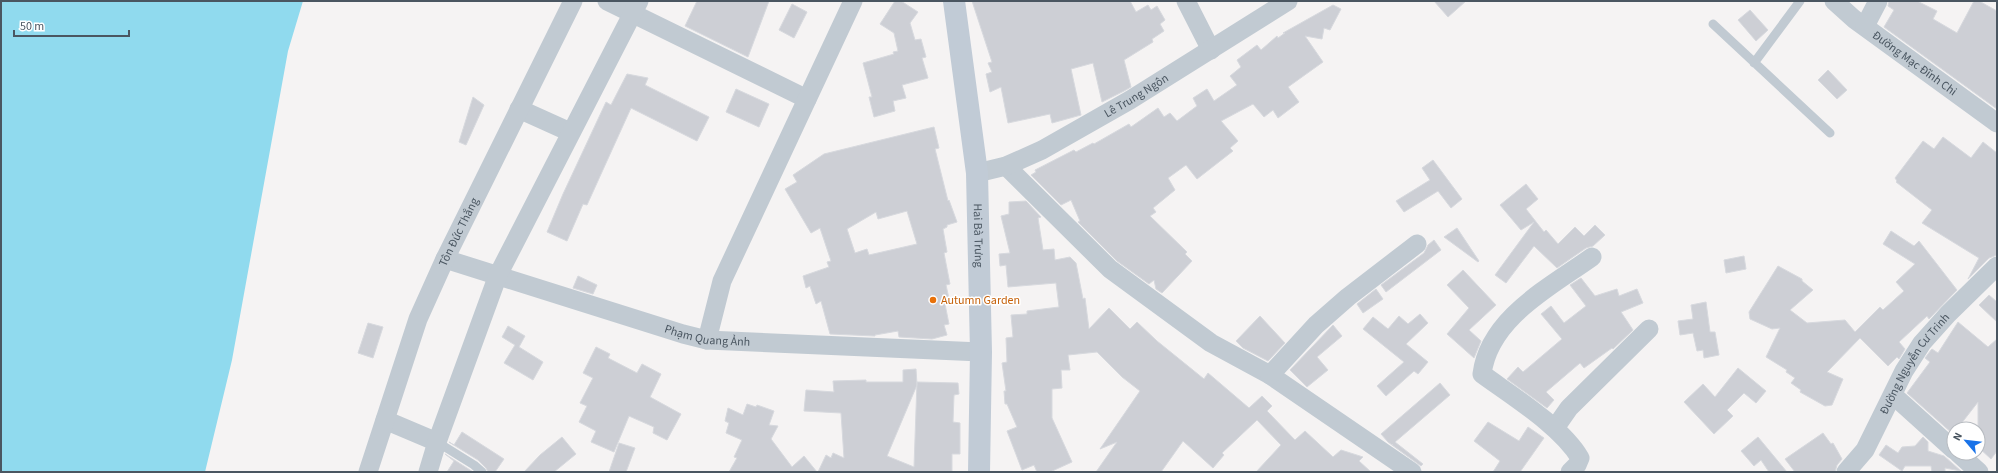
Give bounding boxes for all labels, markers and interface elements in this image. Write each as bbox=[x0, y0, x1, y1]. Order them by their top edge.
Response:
scale bar bbox=[14, 12, 129, 38]
text: 50 m bbox=[20, 18, 44, 35]
street label: Đường Mạc Đĩnh Chi bbox=[1869, 27, 1960, 100]
street label: Lê Trung Ngôn bbox=[1101, 70, 1172, 122]
street label: Tôn Đức Thắng bbox=[435, 195, 483, 269]
street label: Hai Bà Trưng bbox=[969, 203, 987, 268]
place label: Autumn Garden bbox=[941, 292, 1020, 309]
marker: Autumn Garden bbox=[928, 295, 938, 305]
street label: Đường Nguyễn Cư Trinh bbox=[1876, 310, 1954, 417]
street label: Phạm Quang Ảnh bbox=[662, 321, 751, 351]
north arrow bbox=[1946, 421, 1986, 461]
text: N bbox=[1949, 430, 1966, 443]

